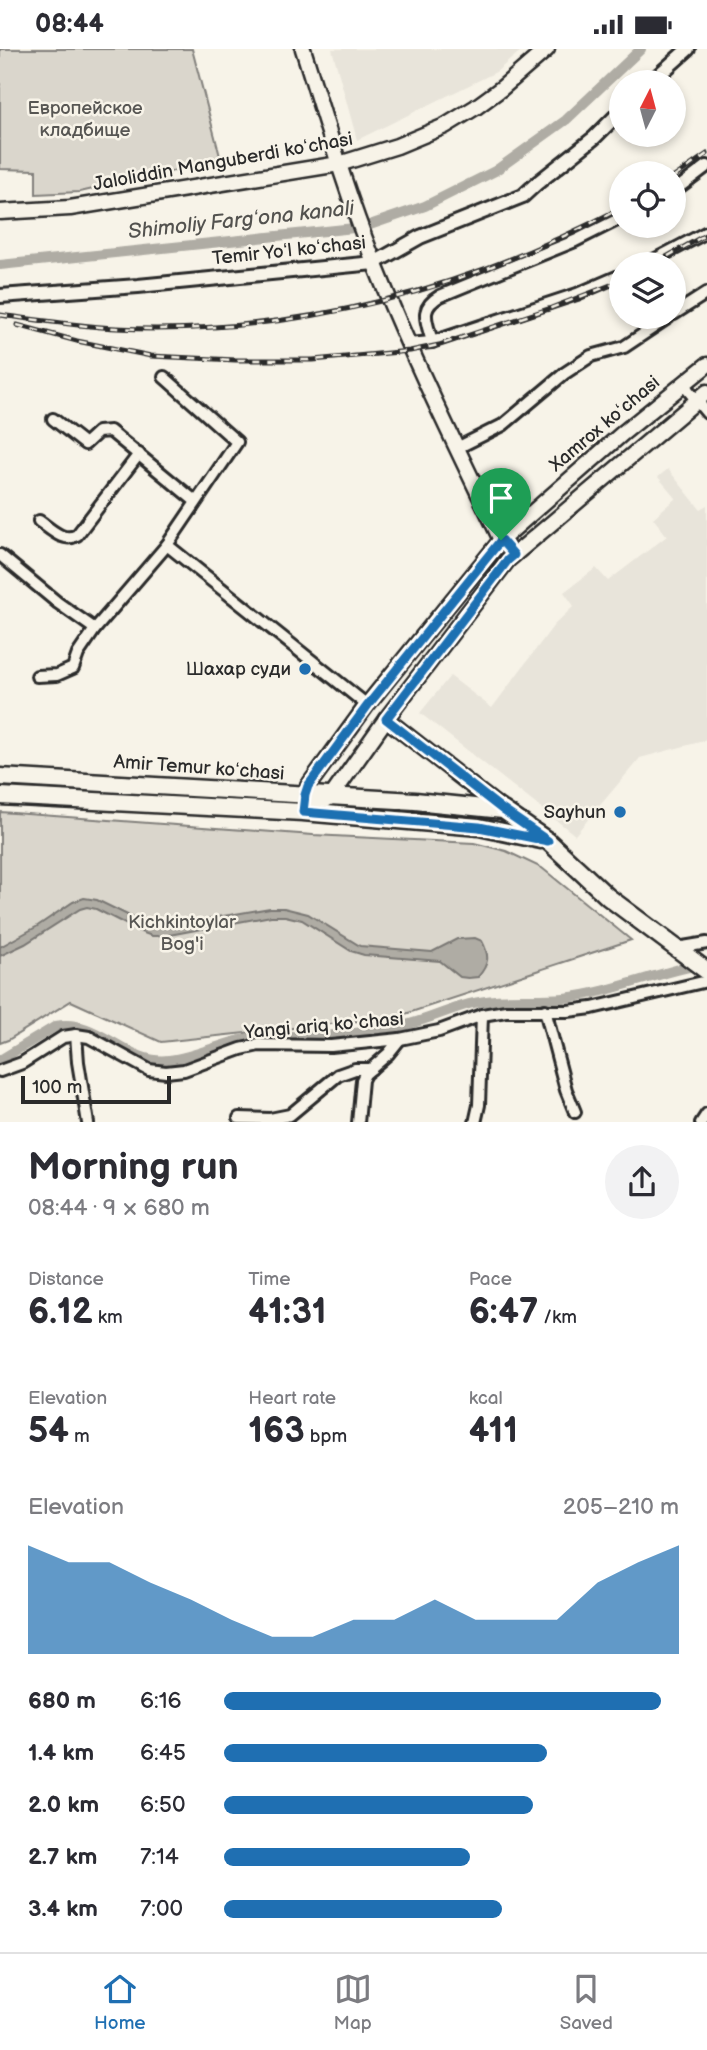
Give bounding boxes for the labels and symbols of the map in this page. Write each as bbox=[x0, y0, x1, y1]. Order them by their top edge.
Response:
north arrow bbox=[609, 70, 686, 147]
park label: Европейское кладбище bbox=[28, 97, 143, 142]
street label: Jaloliddin Manguberdi koʻchasi bbox=[91, 128, 355, 196]
water label: Shimoliy Fargʻona kanali bbox=[127, 196, 357, 244]
street label: Temir Yoʻl koʻchasi bbox=[211, 231, 367, 271]
street label: Xamrox koʻchasi bbox=[544, 371, 665, 477]
pin bbox=[471, 468, 531, 540]
place label: Шахар суди bbox=[186, 658, 291, 681]
marker: Шахар суди bbox=[297, 661, 313, 677]
street label: Amir Temur koʻchasi bbox=[113, 751, 285, 785]
place label: Sayhun bbox=[543, 801, 606, 824]
marker: Sayhun bbox=[612, 804, 628, 820]
park label: Kichkintoylar Bog'i bbox=[128, 911, 237, 956]
street label: Yangi ariq ko‘chasi bbox=[242, 1008, 405, 1045]
scale bar bbox=[21, 1073, 172, 1105]

